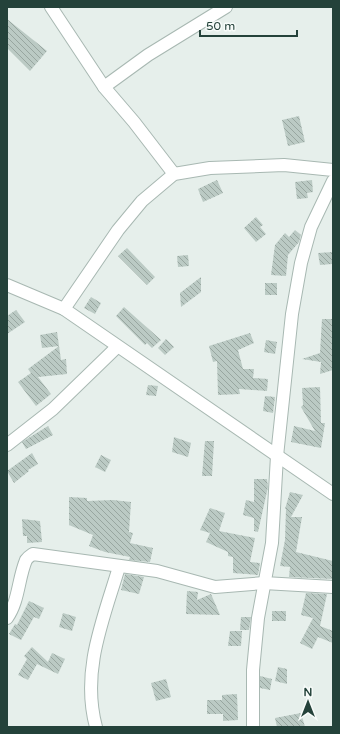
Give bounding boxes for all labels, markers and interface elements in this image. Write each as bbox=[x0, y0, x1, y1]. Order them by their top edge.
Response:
scale bar bbox=[200, 12, 297, 38]
text: 50 m bbox=[206, 19, 235, 33]
north arrow bbox=[288, 682, 328, 722]
text: N bbox=[304, 686, 312, 699]

